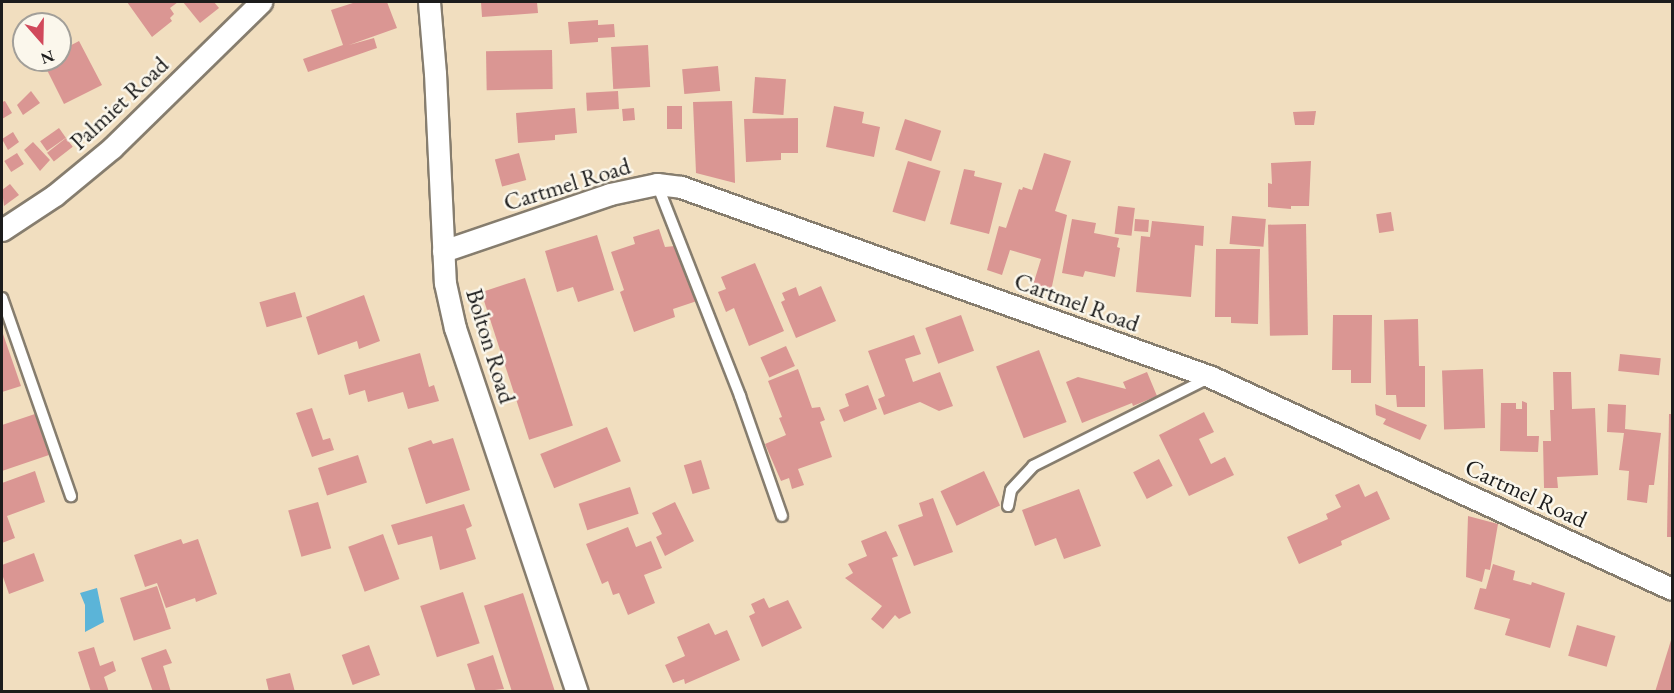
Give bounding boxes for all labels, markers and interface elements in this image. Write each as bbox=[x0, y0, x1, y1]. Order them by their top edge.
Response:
north arrow bbox=[12, 12, 72, 72]
text: N bbox=[38, 45, 57, 70]
street label: Palmiet Road bbox=[64, 50, 174, 156]
street label: Cartmel Road bbox=[500, 151, 634, 217]
street label: Cartmel Road bbox=[1011, 266, 1143, 338]
street label: Bolton Road bbox=[460, 285, 522, 407]
street label: Cartmel Road bbox=[1461, 452, 1591, 534]

